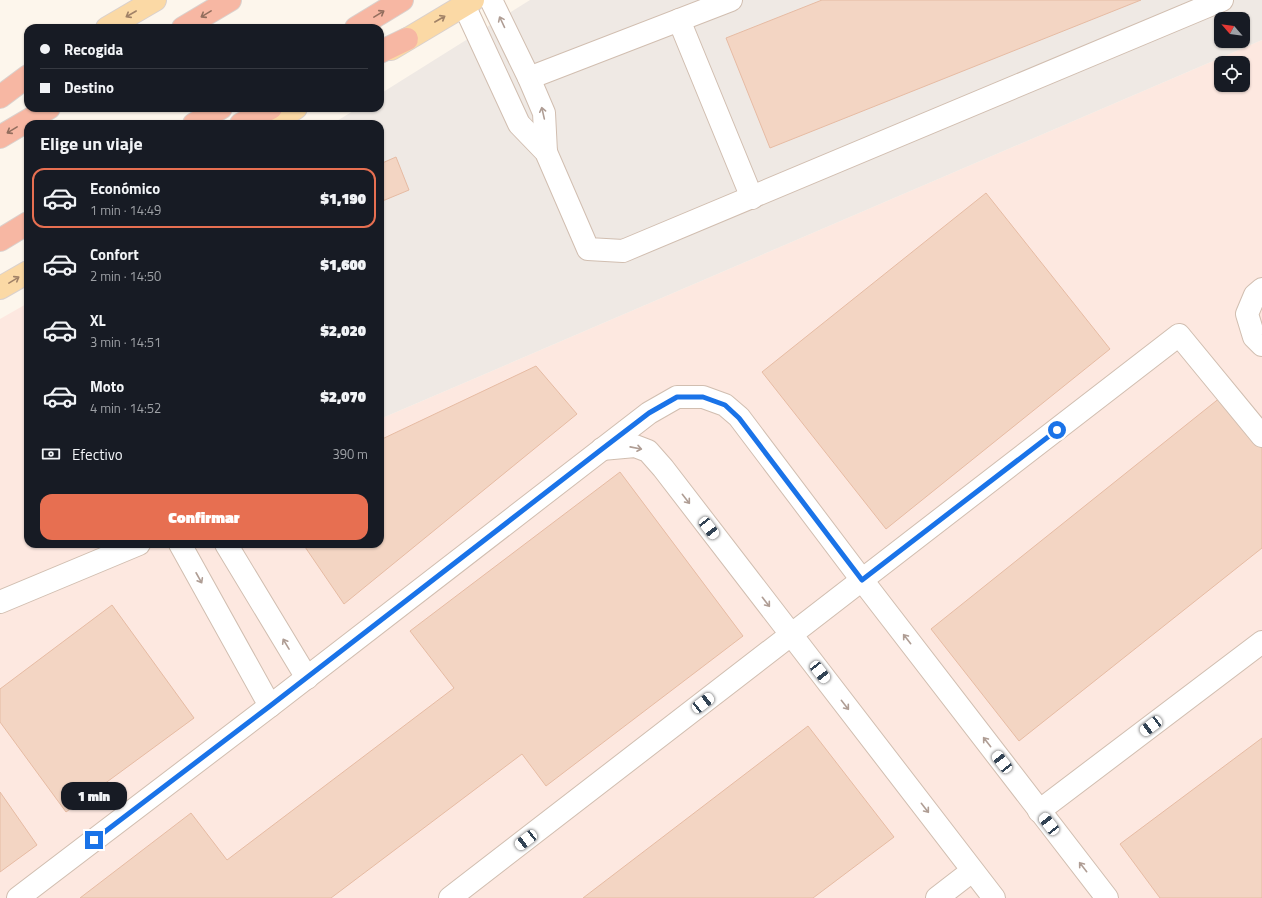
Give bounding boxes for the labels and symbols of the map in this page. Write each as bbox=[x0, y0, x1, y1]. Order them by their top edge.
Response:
one-way arrow bbox=[126, 10, 137, 18]
one-way arrow bbox=[201, 10, 212, 18]
one-way arrow bbox=[373, 10, 384, 18]
north arrow bbox=[1214, 12, 1250, 48]
one-way arrow bbox=[434, 15, 446, 23]
one-way arrow bbox=[498, 16, 505, 28]
one-way arrow bbox=[538, 107, 546, 120]
one-way arrow bbox=[6, 126, 18, 134]
one-way arrow bbox=[8, 276, 19, 284]
route start bbox=[1048, 421, 1066, 439]
one-way arrow bbox=[630, 444, 643, 452]
one-way arrow bbox=[682, 494, 691, 505]
car bbox=[697, 515, 721, 541]
one-way arrow bbox=[195, 572, 203, 584]
one-way arrow bbox=[762, 597, 770, 608]
one-way arrow bbox=[903, 634, 912, 645]
one-way arrow bbox=[282, 638, 290, 650]
car bbox=[808, 659, 832, 685]
car bbox=[690, 691, 716, 715]
one-way arrow bbox=[841, 700, 850, 711]
car bbox=[1138, 714, 1164, 738]
one-way arrow bbox=[982, 737, 991, 748]
car bbox=[990, 749, 1014, 775]
callout: 1 min bbox=[61, 782, 127, 810]
one-way arrow bbox=[920, 803, 929, 814]
car bbox=[1037, 811, 1061, 837]
car bbox=[513, 828, 539, 852]
route end bbox=[85, 831, 103, 849]
one-way arrow bbox=[1079, 862, 1087, 873]

